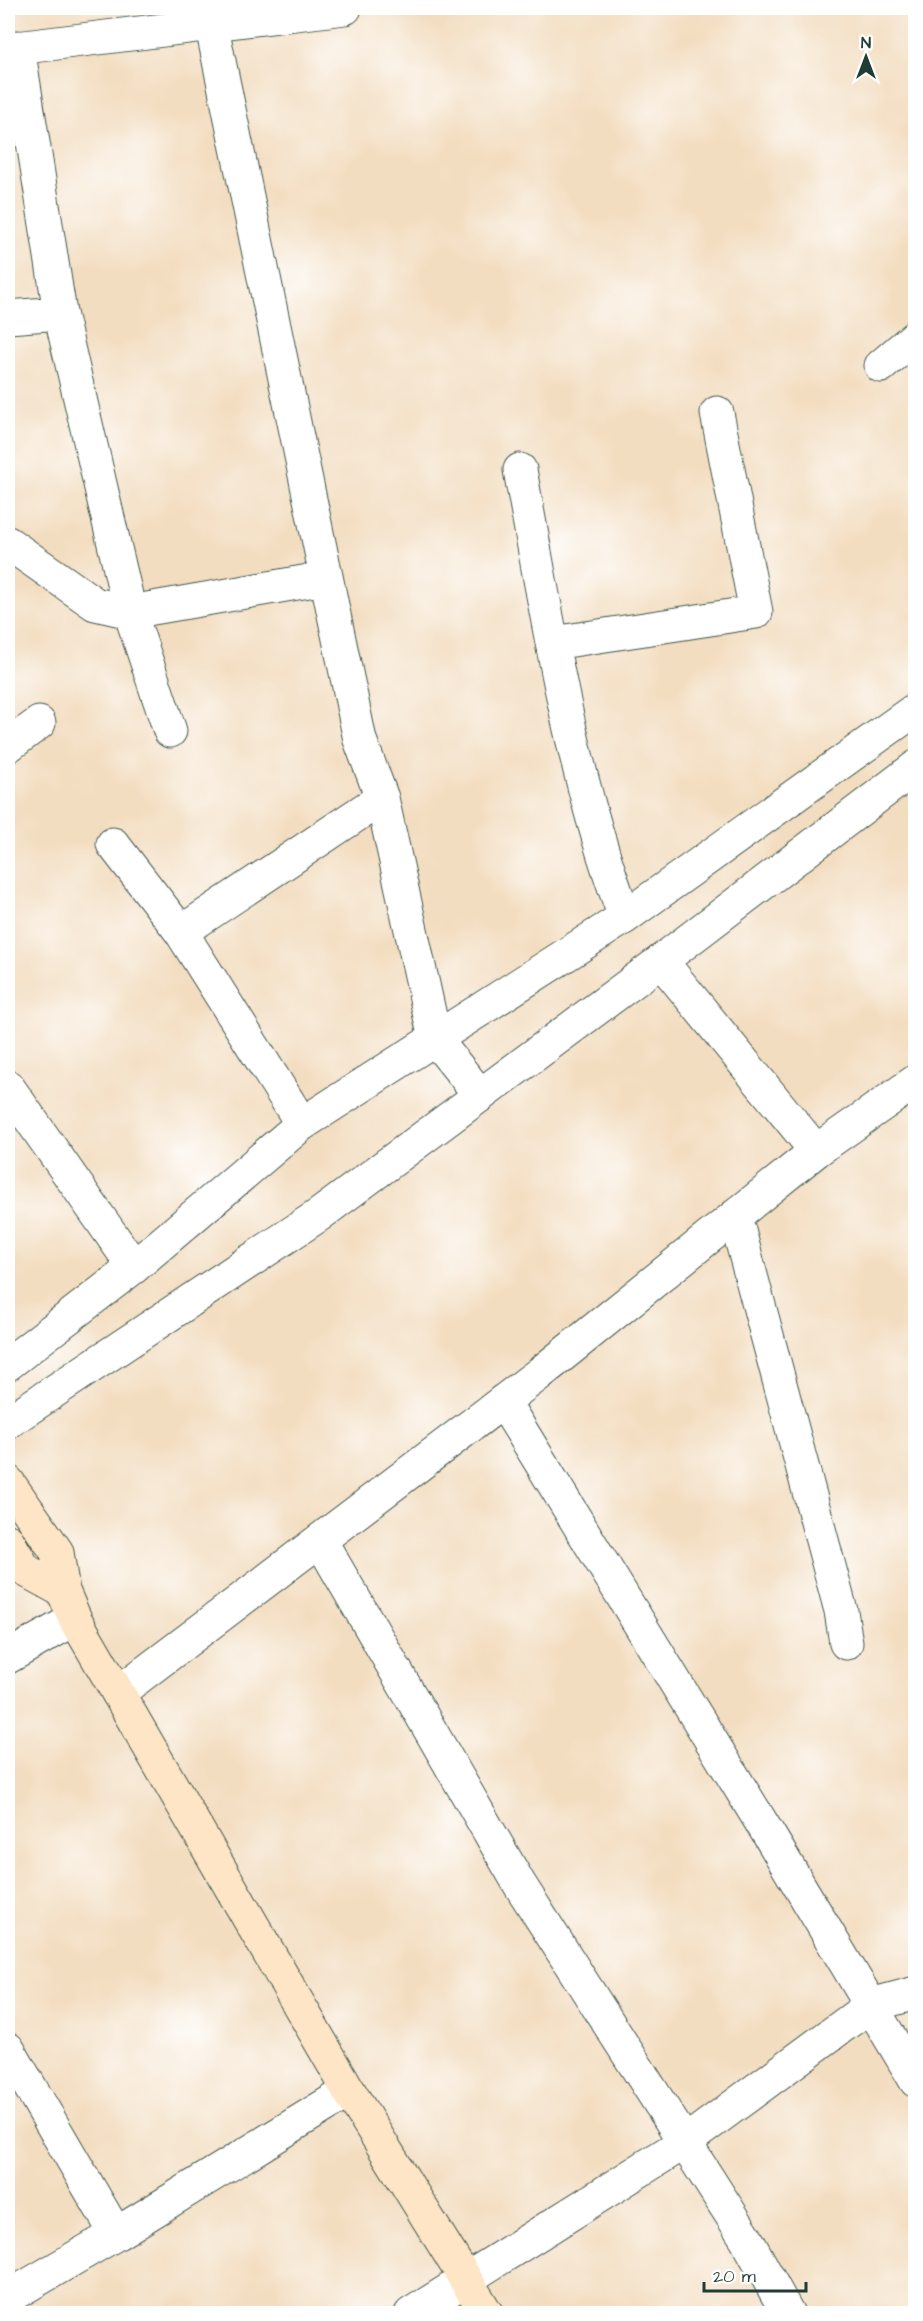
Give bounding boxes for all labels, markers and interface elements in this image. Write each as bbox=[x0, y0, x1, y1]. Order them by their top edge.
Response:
north arrow bbox=[836, 27, 896, 87]
text: N bbox=[861, 32, 871, 54]
scale bar bbox=[704, 2255, 806, 2293]
text: 20 m bbox=[713, 2264, 756, 2289]

